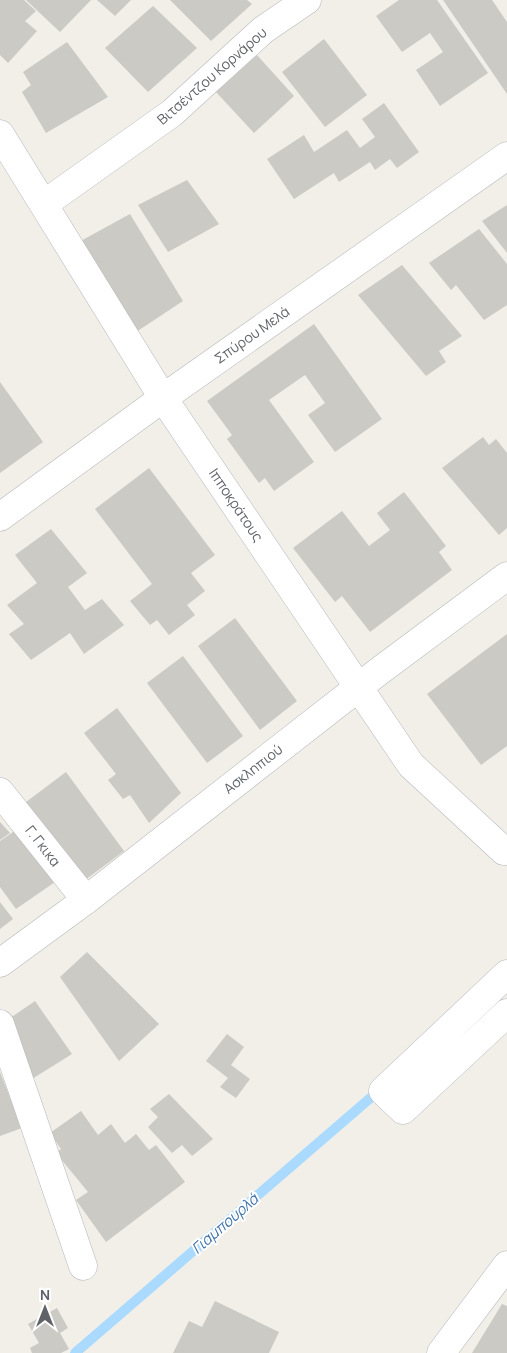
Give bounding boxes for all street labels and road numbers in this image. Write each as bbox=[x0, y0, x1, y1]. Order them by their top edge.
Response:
street label: Βιτσέντζου Κορνάρου bbox=[153, 23, 271, 129]
street label: Σπύρου Μελά bbox=[210, 302, 293, 368]
street label: Ιπποκράτους bbox=[205, 464, 268, 545]
street label: Ασκληπιού bbox=[219, 740, 286, 798]
street label: Γ. Γκικα bbox=[21, 821, 65, 870]

